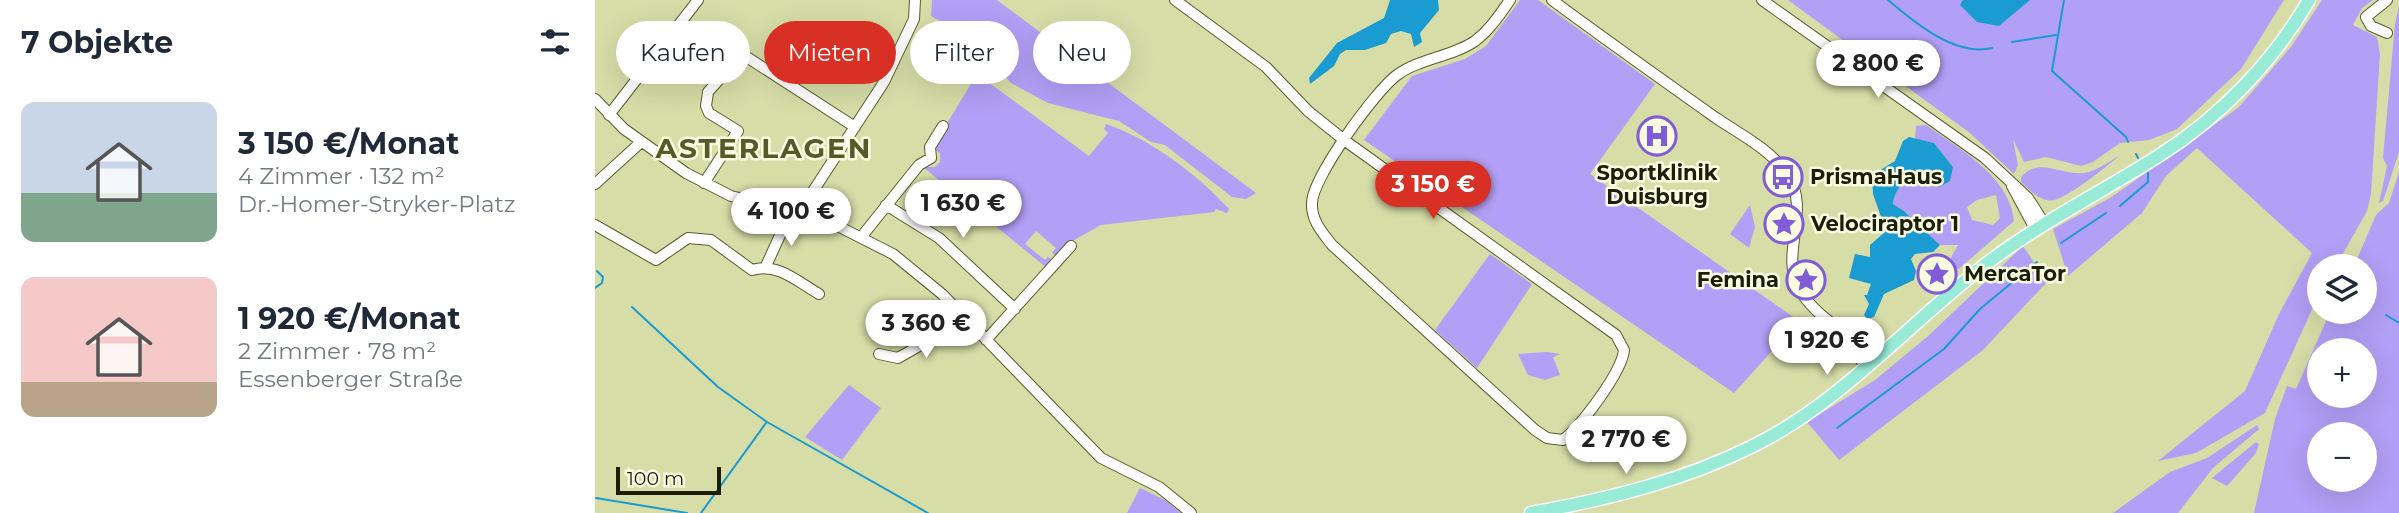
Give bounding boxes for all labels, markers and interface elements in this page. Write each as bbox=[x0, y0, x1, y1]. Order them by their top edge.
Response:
chip: Kaufen bbox=[616, 21, 750, 84]
chip: Mieten bbox=[764, 21, 896, 84]
chip: Filter bbox=[910, 21, 1019, 84]
chip: Neu bbox=[1033, 21, 1131, 84]
icon: filters bbox=[536, 23, 574, 61]
text: 7 Objekte bbox=[21, 24, 173, 61]
pin: 2 800 € bbox=[1813, 41, 1943, 100]
text: 2 800 € bbox=[1832, 49, 1924, 77]
hospital icon: Sportklinik Duisburg bbox=[1636, 115, 1678, 157]
text: 3 150 €/Monat bbox=[238, 125, 459, 162]
icon: home bbox=[77, 130, 161, 214]
district label: ASTERLAGEN bbox=[655, 131, 872, 165]
bus stop icon: PrismaHaus bbox=[1762, 156, 1804, 198]
place label: Sportklinik Duisburg bbox=[1596, 160, 1718, 209]
text: 4 Zimmer · 132 m² bbox=[238, 162, 445, 190]
pin: 3 150 € bbox=[1368, 162, 1498, 221]
place label: PrismaHaus bbox=[1810, 164, 1942, 189]
text: 3 150 € bbox=[1391, 170, 1475, 198]
pin: 1 630 € bbox=[898, 180, 1028, 240]
pin: 4 100 € bbox=[726, 188, 856, 248]
text: 1 630 € bbox=[921, 189, 1005, 217]
text: Dr.-Homer-Stryker-Platz bbox=[238, 190, 516, 218]
text: 4 100 € bbox=[747, 197, 835, 225]
place icon: Velociraptor 1 bbox=[1763, 203, 1805, 245]
place label: Velociraptor 1 bbox=[1810, 211, 1959, 236]
place icon: MercaTor bbox=[1916, 253, 1958, 295]
map controls bbox=[2307, 254, 2377, 492]
button: layers bbox=[2307, 254, 2377, 324]
place icon: Femina bbox=[1785, 259, 1827, 301]
place label: MercaTor bbox=[1964, 261, 2066, 286]
place label: Femina bbox=[1697, 267, 1779, 292]
text: 1 920 €/Monat bbox=[238, 300, 460, 337]
pin: 3 360 € bbox=[861, 300, 991, 360]
icon: home bbox=[77, 305, 161, 389]
text: 3 360 € bbox=[881, 309, 971, 337]
pin: 1 920 € bbox=[1762, 318, 1892, 377]
text: 1 920 € bbox=[1785, 326, 1869, 354]
text: 2 Zimmer · 78 m² bbox=[238, 337, 436, 365]
button: + bbox=[2307, 338, 2377, 408]
text: Essenberger Straße bbox=[238, 365, 463, 393]
pin: 2 770 € bbox=[1561, 416, 1691, 476]
button: − bbox=[2307, 422, 2377, 492]
text: 2 770 € bbox=[1582, 425, 1670, 453]
scale bar bbox=[616, 464, 721, 496]
text: 100 m bbox=[627, 467, 684, 490]

